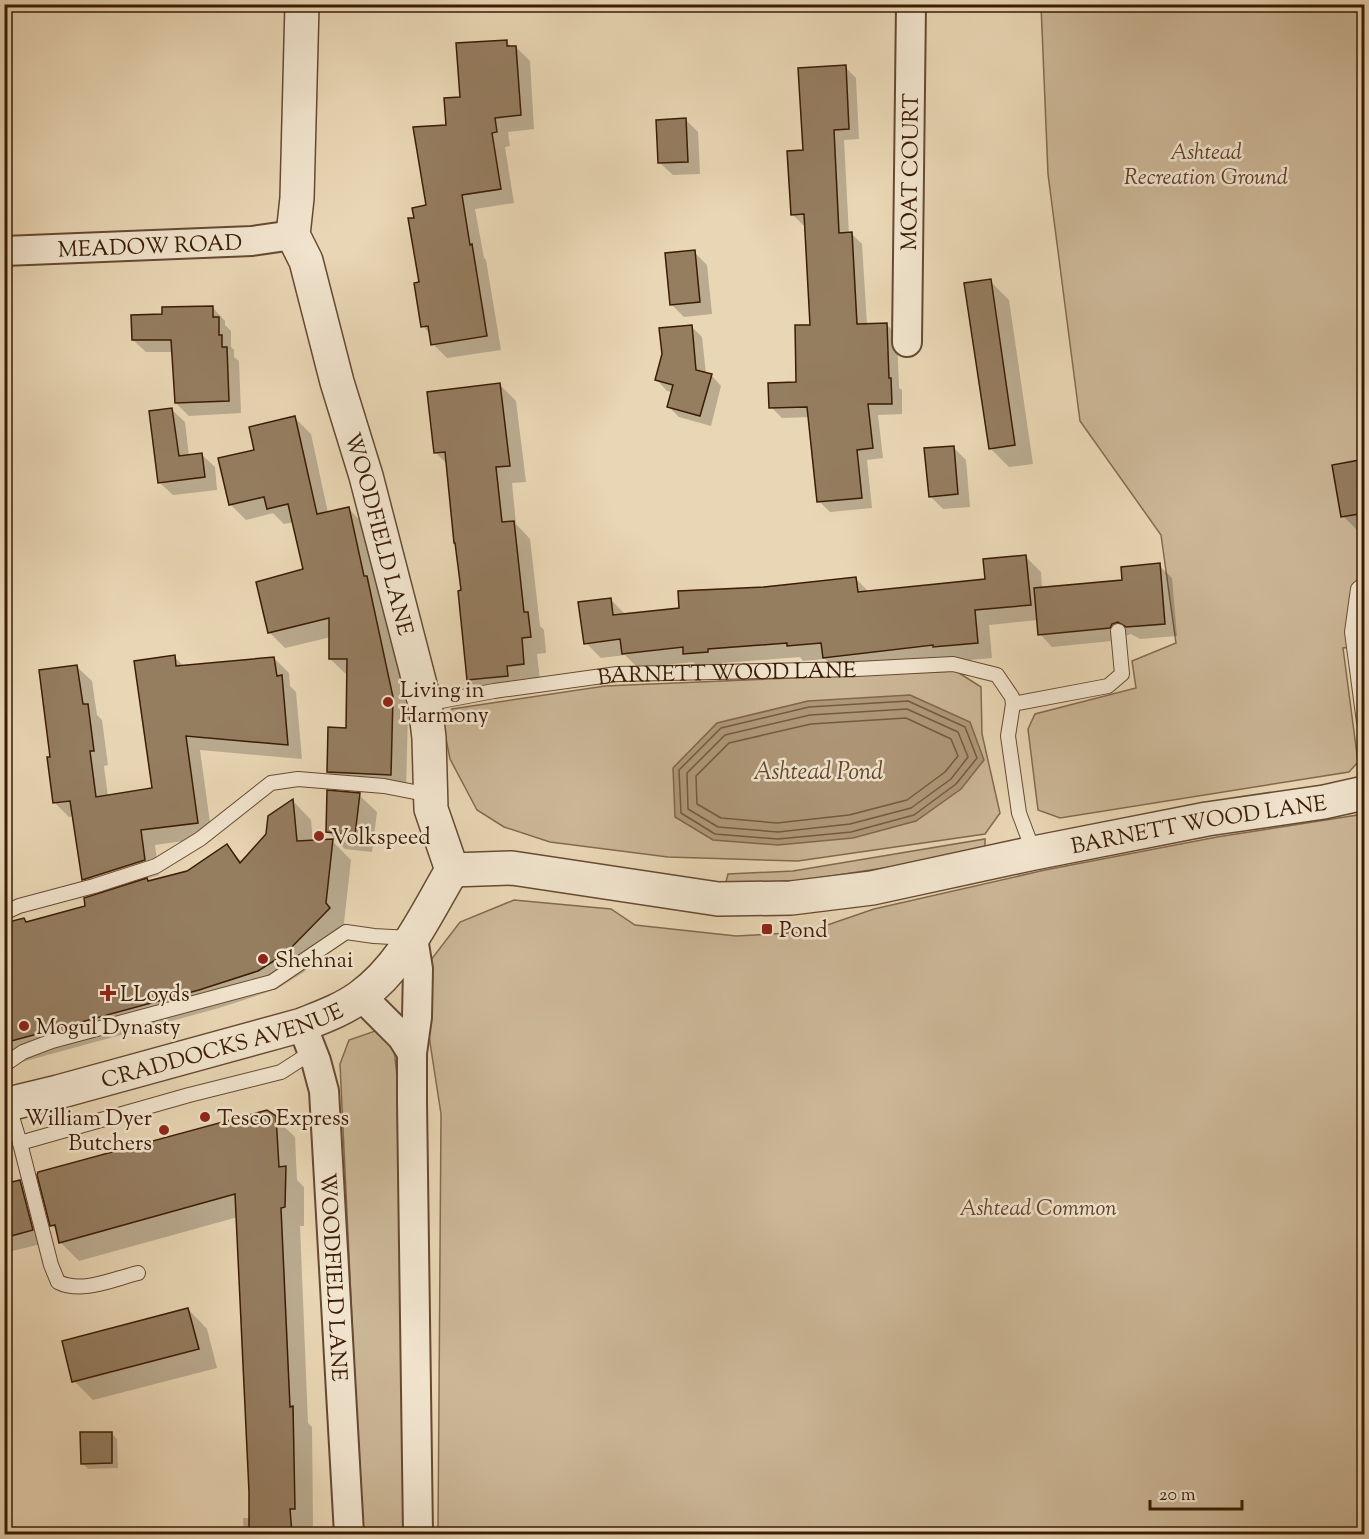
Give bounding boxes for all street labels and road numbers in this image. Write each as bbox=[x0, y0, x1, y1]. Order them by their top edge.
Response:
street label: MOAT COURT bbox=[895, 93, 929, 251]
street label: MEADOW ROAD bbox=[57, 228, 243, 268]
street label: WOODFIELD LANE bbox=[335, 429, 420, 639]
street label: BARNETT WOOD LANE bbox=[596, 656, 856, 696]
street label: BARNETT WOOD LANE bbox=[1069, 789, 1329, 864]
street label: CRADDOCKS AVENUE bbox=[98, 997, 350, 1098]
street label: WOODFIELD LANE bbox=[310, 1172, 353, 1382]

